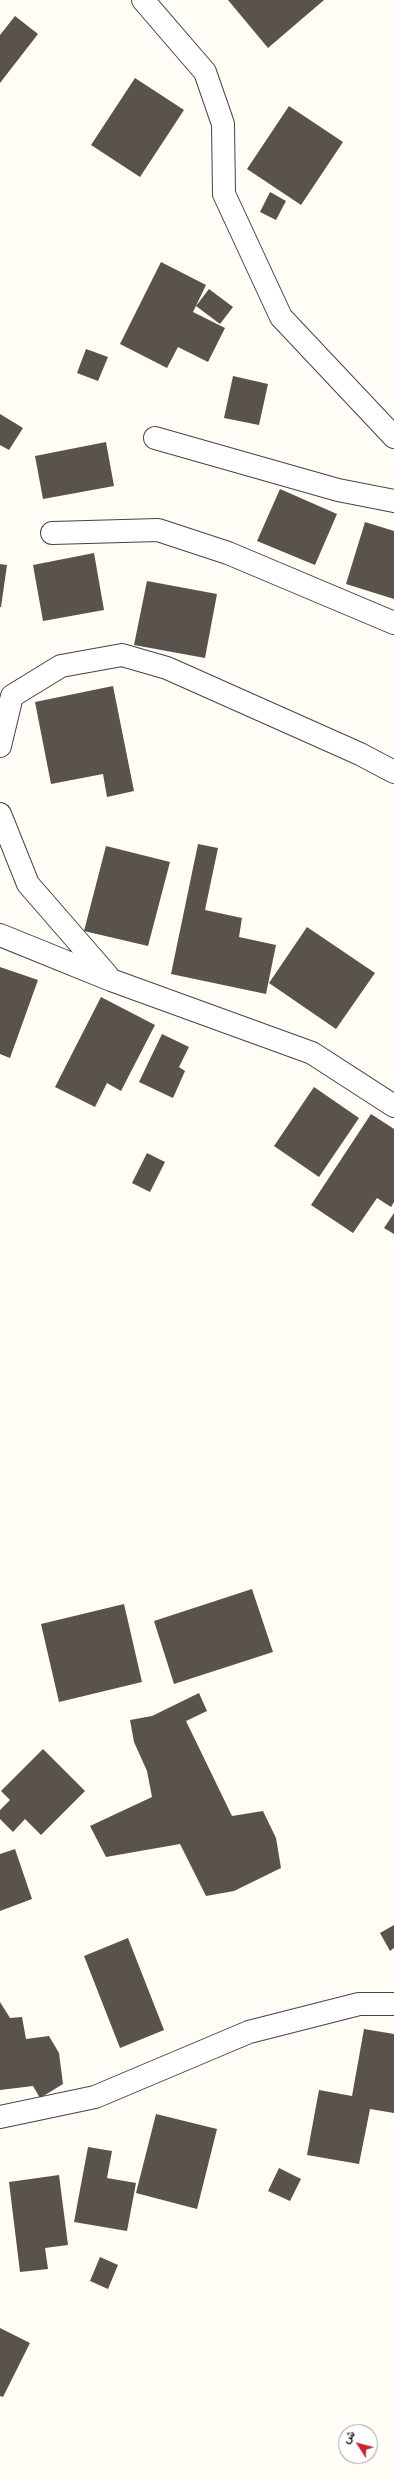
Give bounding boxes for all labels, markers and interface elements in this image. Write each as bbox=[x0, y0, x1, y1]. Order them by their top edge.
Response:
north arrow bbox=[338, 2424, 378, 2464]
text: ش bbox=[338, 2427, 359, 2448]

